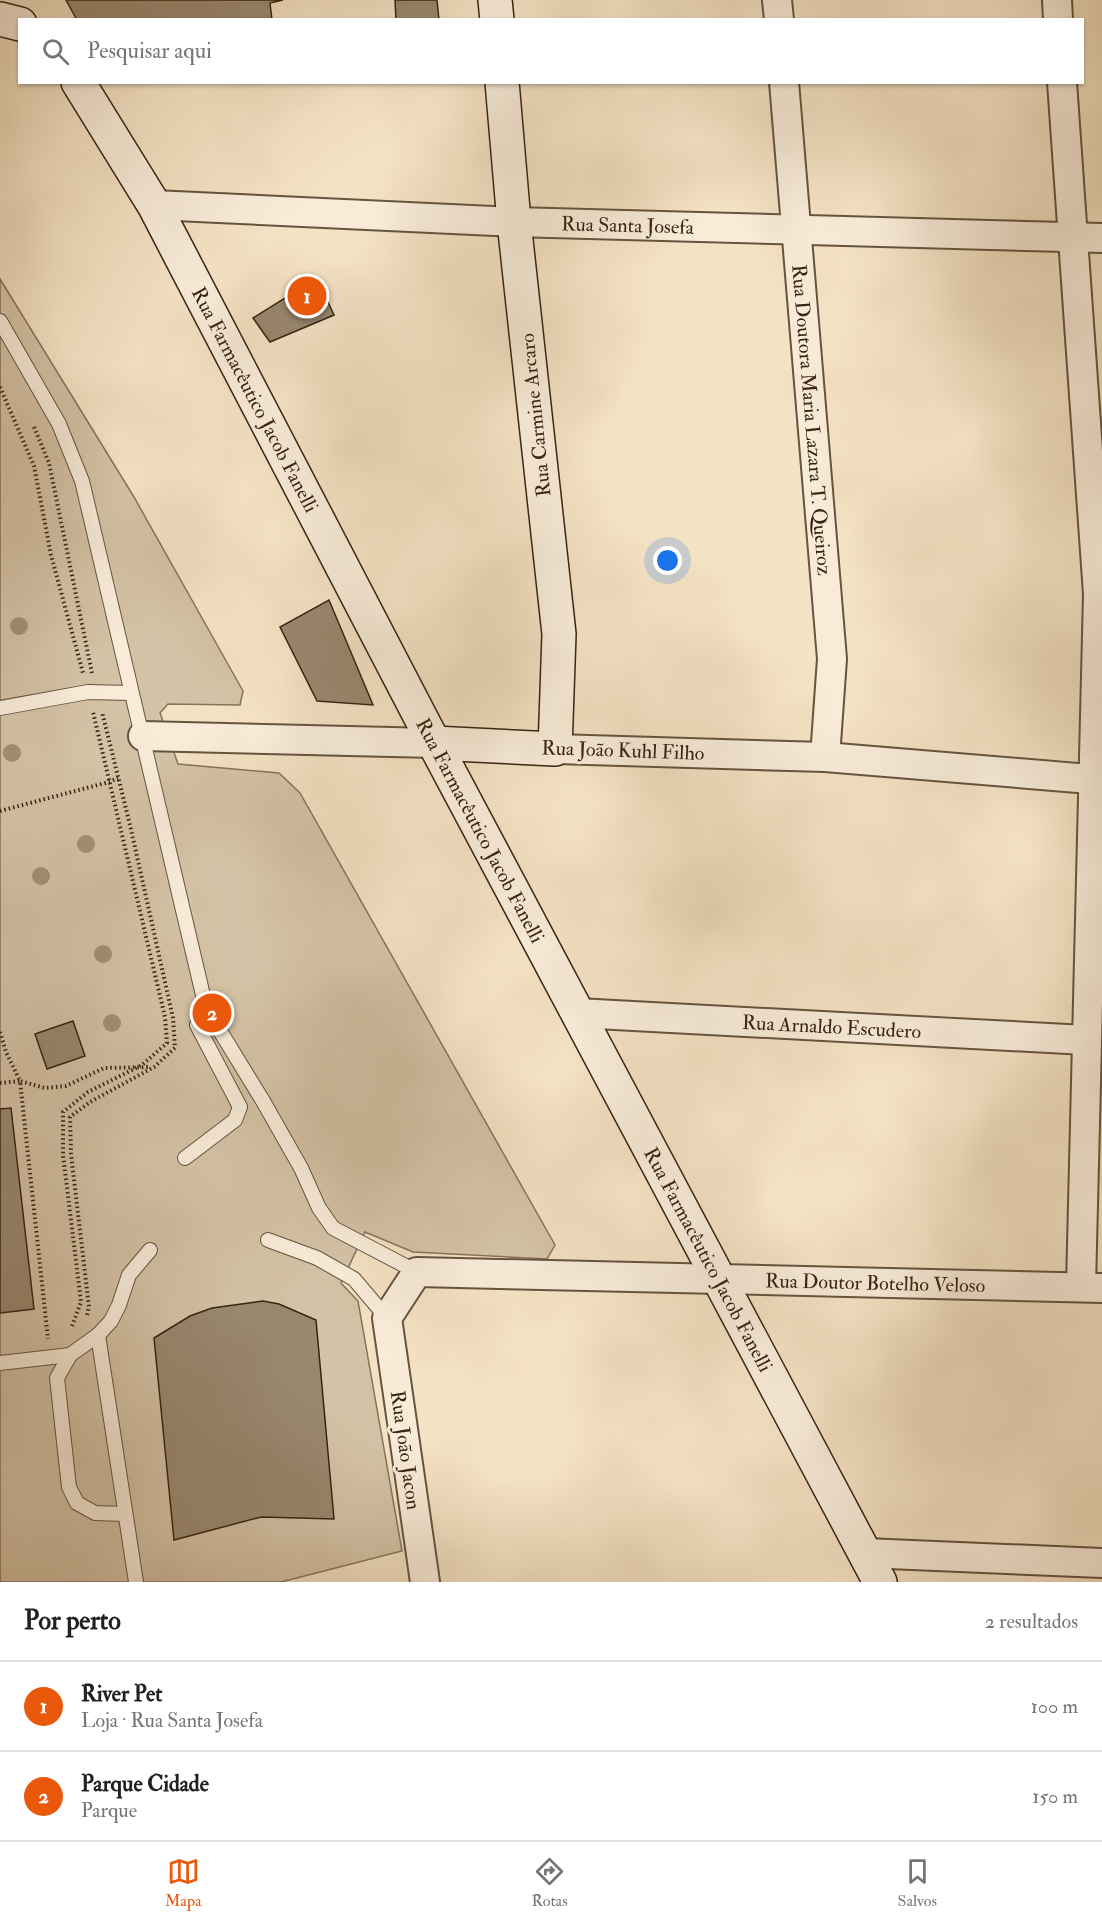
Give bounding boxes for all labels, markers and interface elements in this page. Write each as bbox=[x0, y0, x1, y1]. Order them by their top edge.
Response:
search box bbox=[18, 18, 1084, 84]
icon: search bbox=[39, 35, 72, 68]
text: Pesquisar aqui bbox=[87, 37, 212, 65]
street label: Rua Santa Josefa bbox=[561, 211, 695, 240]
street label: Rua Doutora Maria Lazara T. Queiroz bbox=[786, 263, 837, 577]
pin: 1 bbox=[288, 274, 326, 318]
street label: Rua Farmacêutico Jacob Fanelli bbox=[186, 283, 324, 517]
street label: Rua Carmine Arcaro bbox=[514, 332, 557, 498]
your location bbox=[653, 546, 682, 575]
street label: Rua Farmacêutico Jacob Fanelli bbox=[410, 714, 550, 947]
street label: Rua João Kuhl Filho bbox=[541, 735, 705, 766]
pin: 2 bbox=[192, 990, 232, 1036]
street label: Rua Arnaldo Escudero bbox=[741, 1010, 922, 1044]
street label: Rua Farmacêutico Jacob Fanelli bbox=[638, 1143, 778, 1376]
street label: Rua Doutor Botelho Veloso bbox=[765, 1268, 985, 1298]
street label: Rua João Jacon bbox=[385, 1389, 426, 1511]
text: Por perto bbox=[24, 1605, 121, 1637]
text: 2 resultados bbox=[985, 1609, 1078, 1634]
text: River Pet bbox=[81, 1680, 162, 1708]
text: 1 bbox=[40, 1694, 47, 1719]
text: 100 m bbox=[1031, 1694, 1078, 1719]
text: Loja · Rua Santa Josefa bbox=[81, 1708, 263, 1733]
text: Parque Cidade bbox=[81, 1770, 209, 1798]
text: 2 bbox=[38, 1784, 49, 1809]
text: 150 m bbox=[1032, 1784, 1078, 1809]
text: Parque bbox=[81, 1798, 137, 1823]
tab: Mapa bbox=[165, 1855, 202, 1911]
tab: Rotas bbox=[531, 1855, 568, 1911]
tab: Salvos bbox=[898, 1855, 937, 1911]

